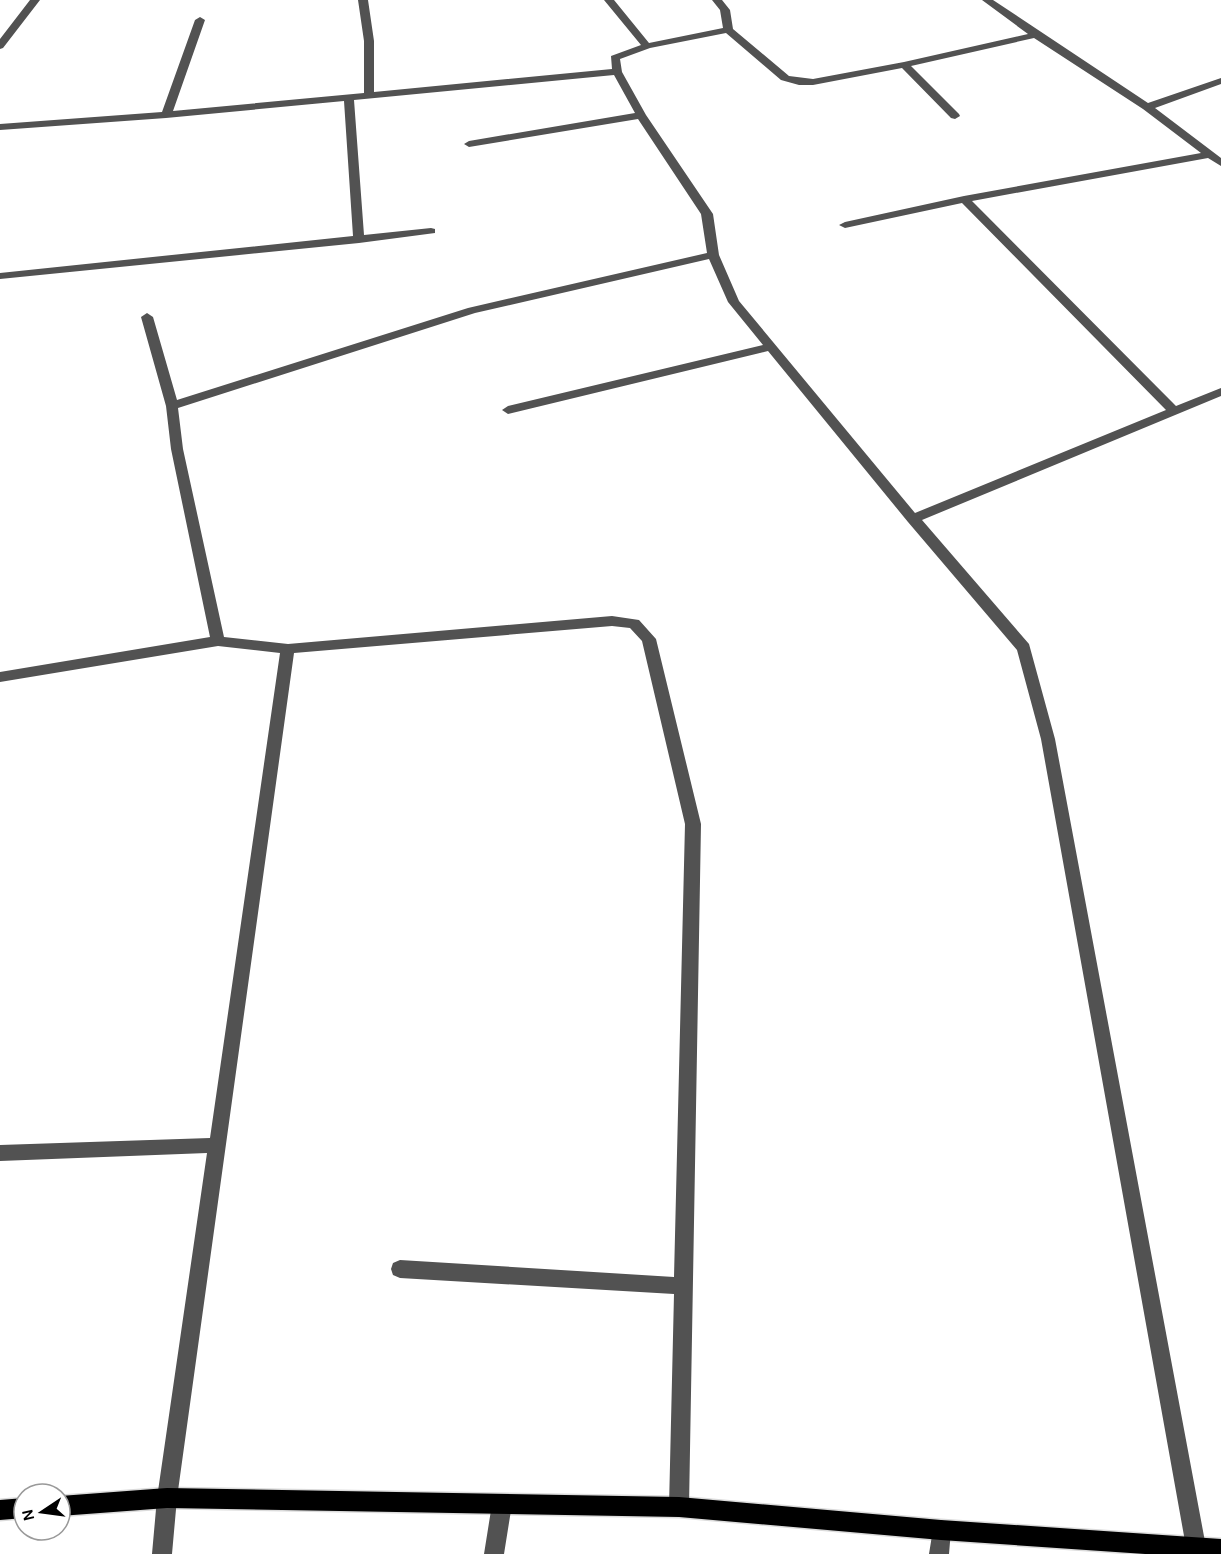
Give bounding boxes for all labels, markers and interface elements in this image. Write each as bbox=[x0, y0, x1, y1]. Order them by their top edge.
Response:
north arrow bbox=[12, 1482, 72, 1542]
text: N bbox=[17, 1508, 38, 1523]

